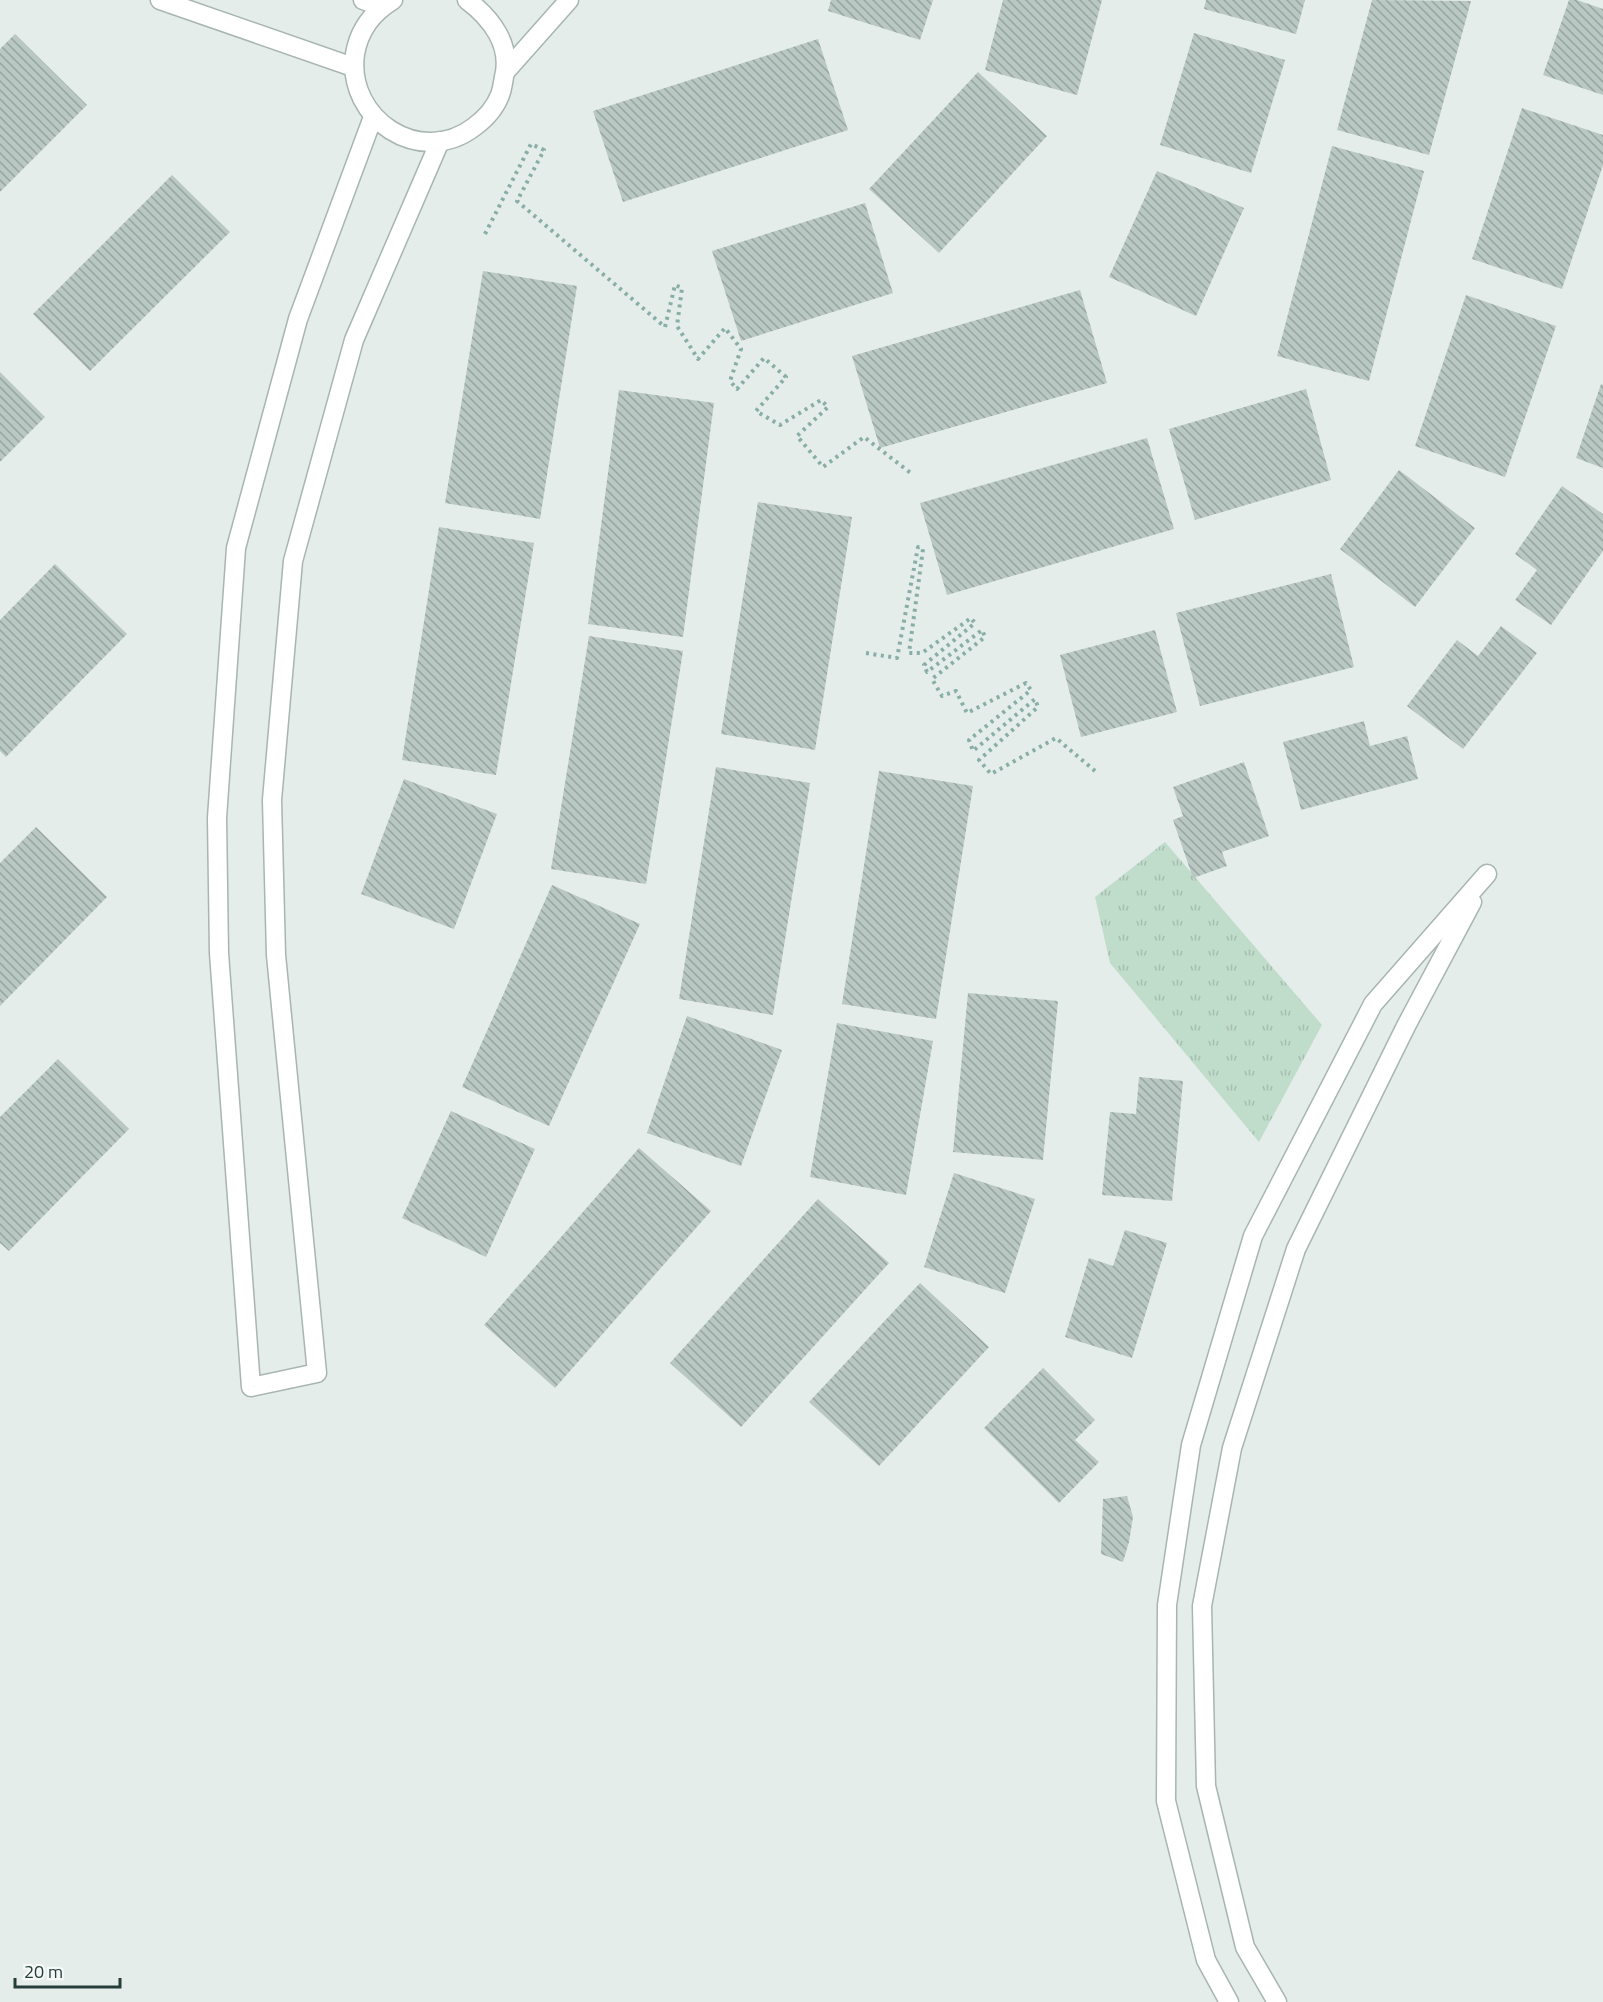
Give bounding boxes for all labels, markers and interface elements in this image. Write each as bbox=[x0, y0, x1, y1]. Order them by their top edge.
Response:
scale bar bbox=[15, 1951, 120, 1989]
text: 20 m bbox=[24, 1958, 63, 1985]

